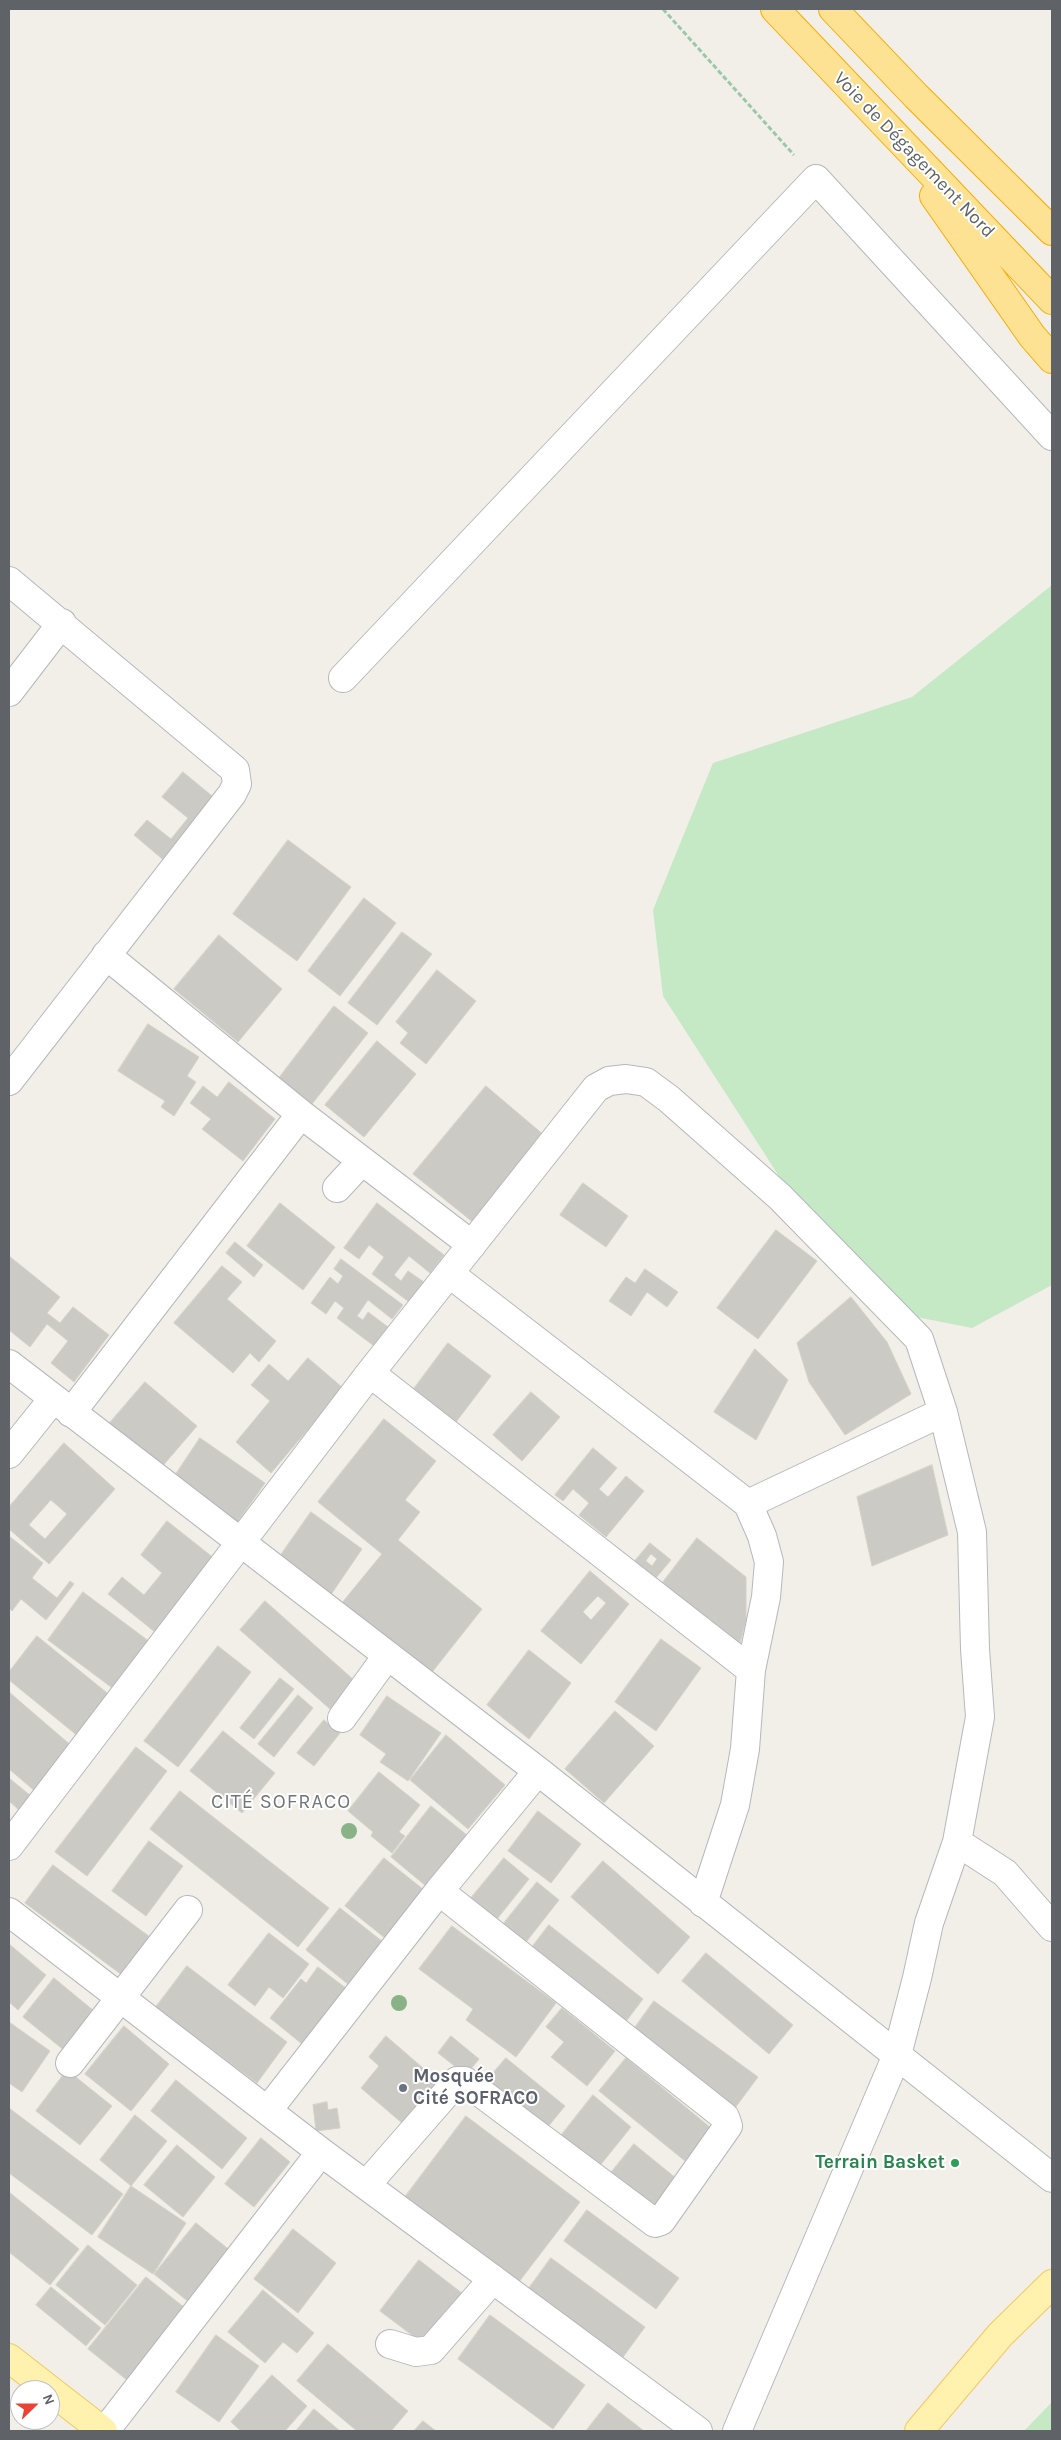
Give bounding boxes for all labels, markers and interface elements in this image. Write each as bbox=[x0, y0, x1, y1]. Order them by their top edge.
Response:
street label: Voie de Dégagement Nord bbox=[829, 67, 999, 243]
district label: CITÉ SOFRACO bbox=[209, 1790, 353, 1814]
place label: Mosquée Cité SOFRACO bbox=[413, 2066, 538, 2110]
marker: Mosquée Cité SOFRACO bbox=[397, 2082, 409, 2094]
place label: Terrain Basket bbox=[815, 2152, 945, 2174]
marker: Terrain Basket bbox=[949, 2157, 961, 2169]
north arrow bbox=[10, 2380, 60, 2430]
text: N bbox=[39, 2392, 58, 2407]

